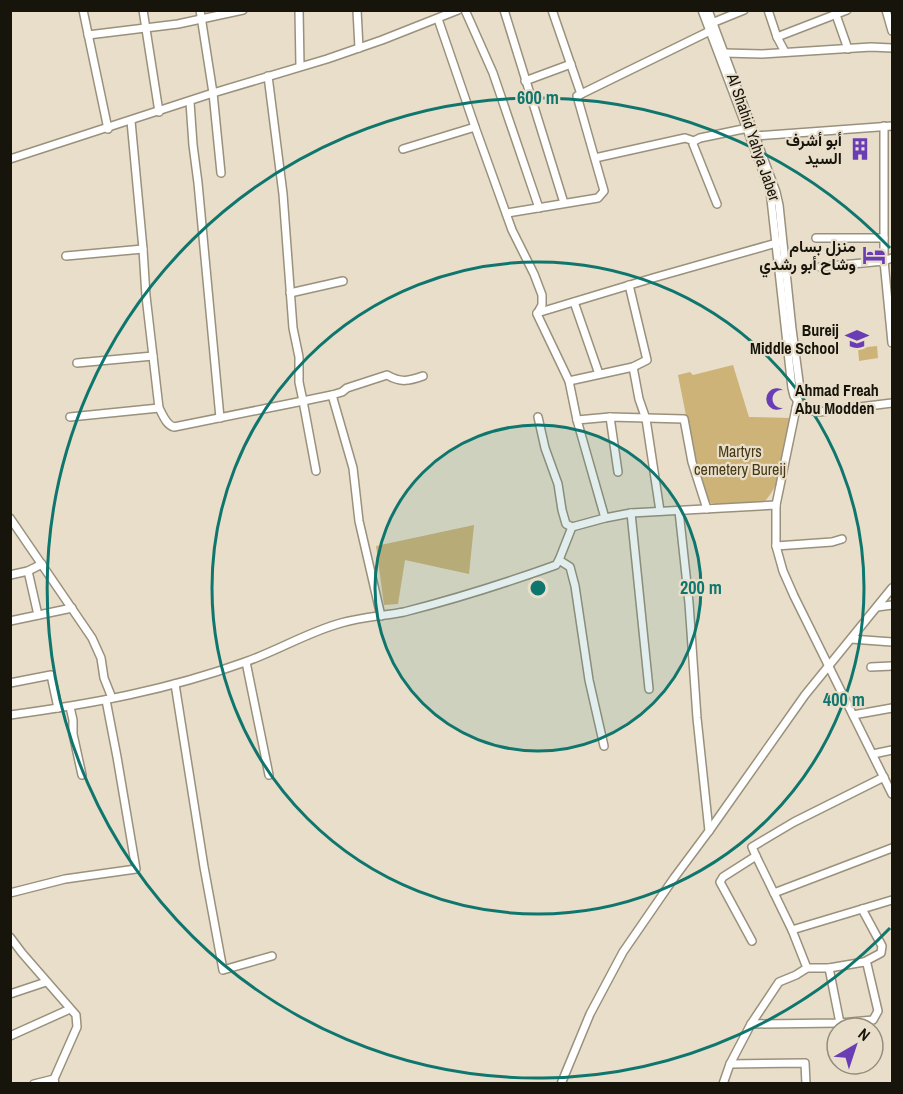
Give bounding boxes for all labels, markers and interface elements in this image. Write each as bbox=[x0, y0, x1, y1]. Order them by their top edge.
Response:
street label: Al Shahid Yahya Jaber bbox=[722, 70, 786, 204]
text: 600 m bbox=[517, 85, 559, 110]
place label: أبو أشرف السيد bbox=[786, 129, 842, 169]
building icon: أبو أشرف السيد bbox=[847, 136, 873, 162]
place label: منزل بسام وشاح أبو رشدي bbox=[759, 235, 856, 278]
hotel icon: منزل بسام وشاح أبو رشدي bbox=[861, 242, 887, 268]
place label: Bureij Middle School bbox=[750, 319, 839, 359]
school or university icon: Bureij Middle School bbox=[844, 326, 870, 352]
place label: Ahmad Freah Abu Modden bbox=[795, 379, 879, 419]
mosque icon: Ahmad Freah Abu Modden bbox=[764, 386, 790, 412]
park label: Martyrs cemetery Bureij bbox=[694, 440, 786, 480]
text: 200 m bbox=[680, 575, 722, 600]
centre of rings bbox=[528, 578, 548, 598]
text: 400 m bbox=[823, 687, 865, 712]
north arrow bbox=[825, 1016, 885, 1076]
text: N bbox=[854, 1023, 875, 1046]

